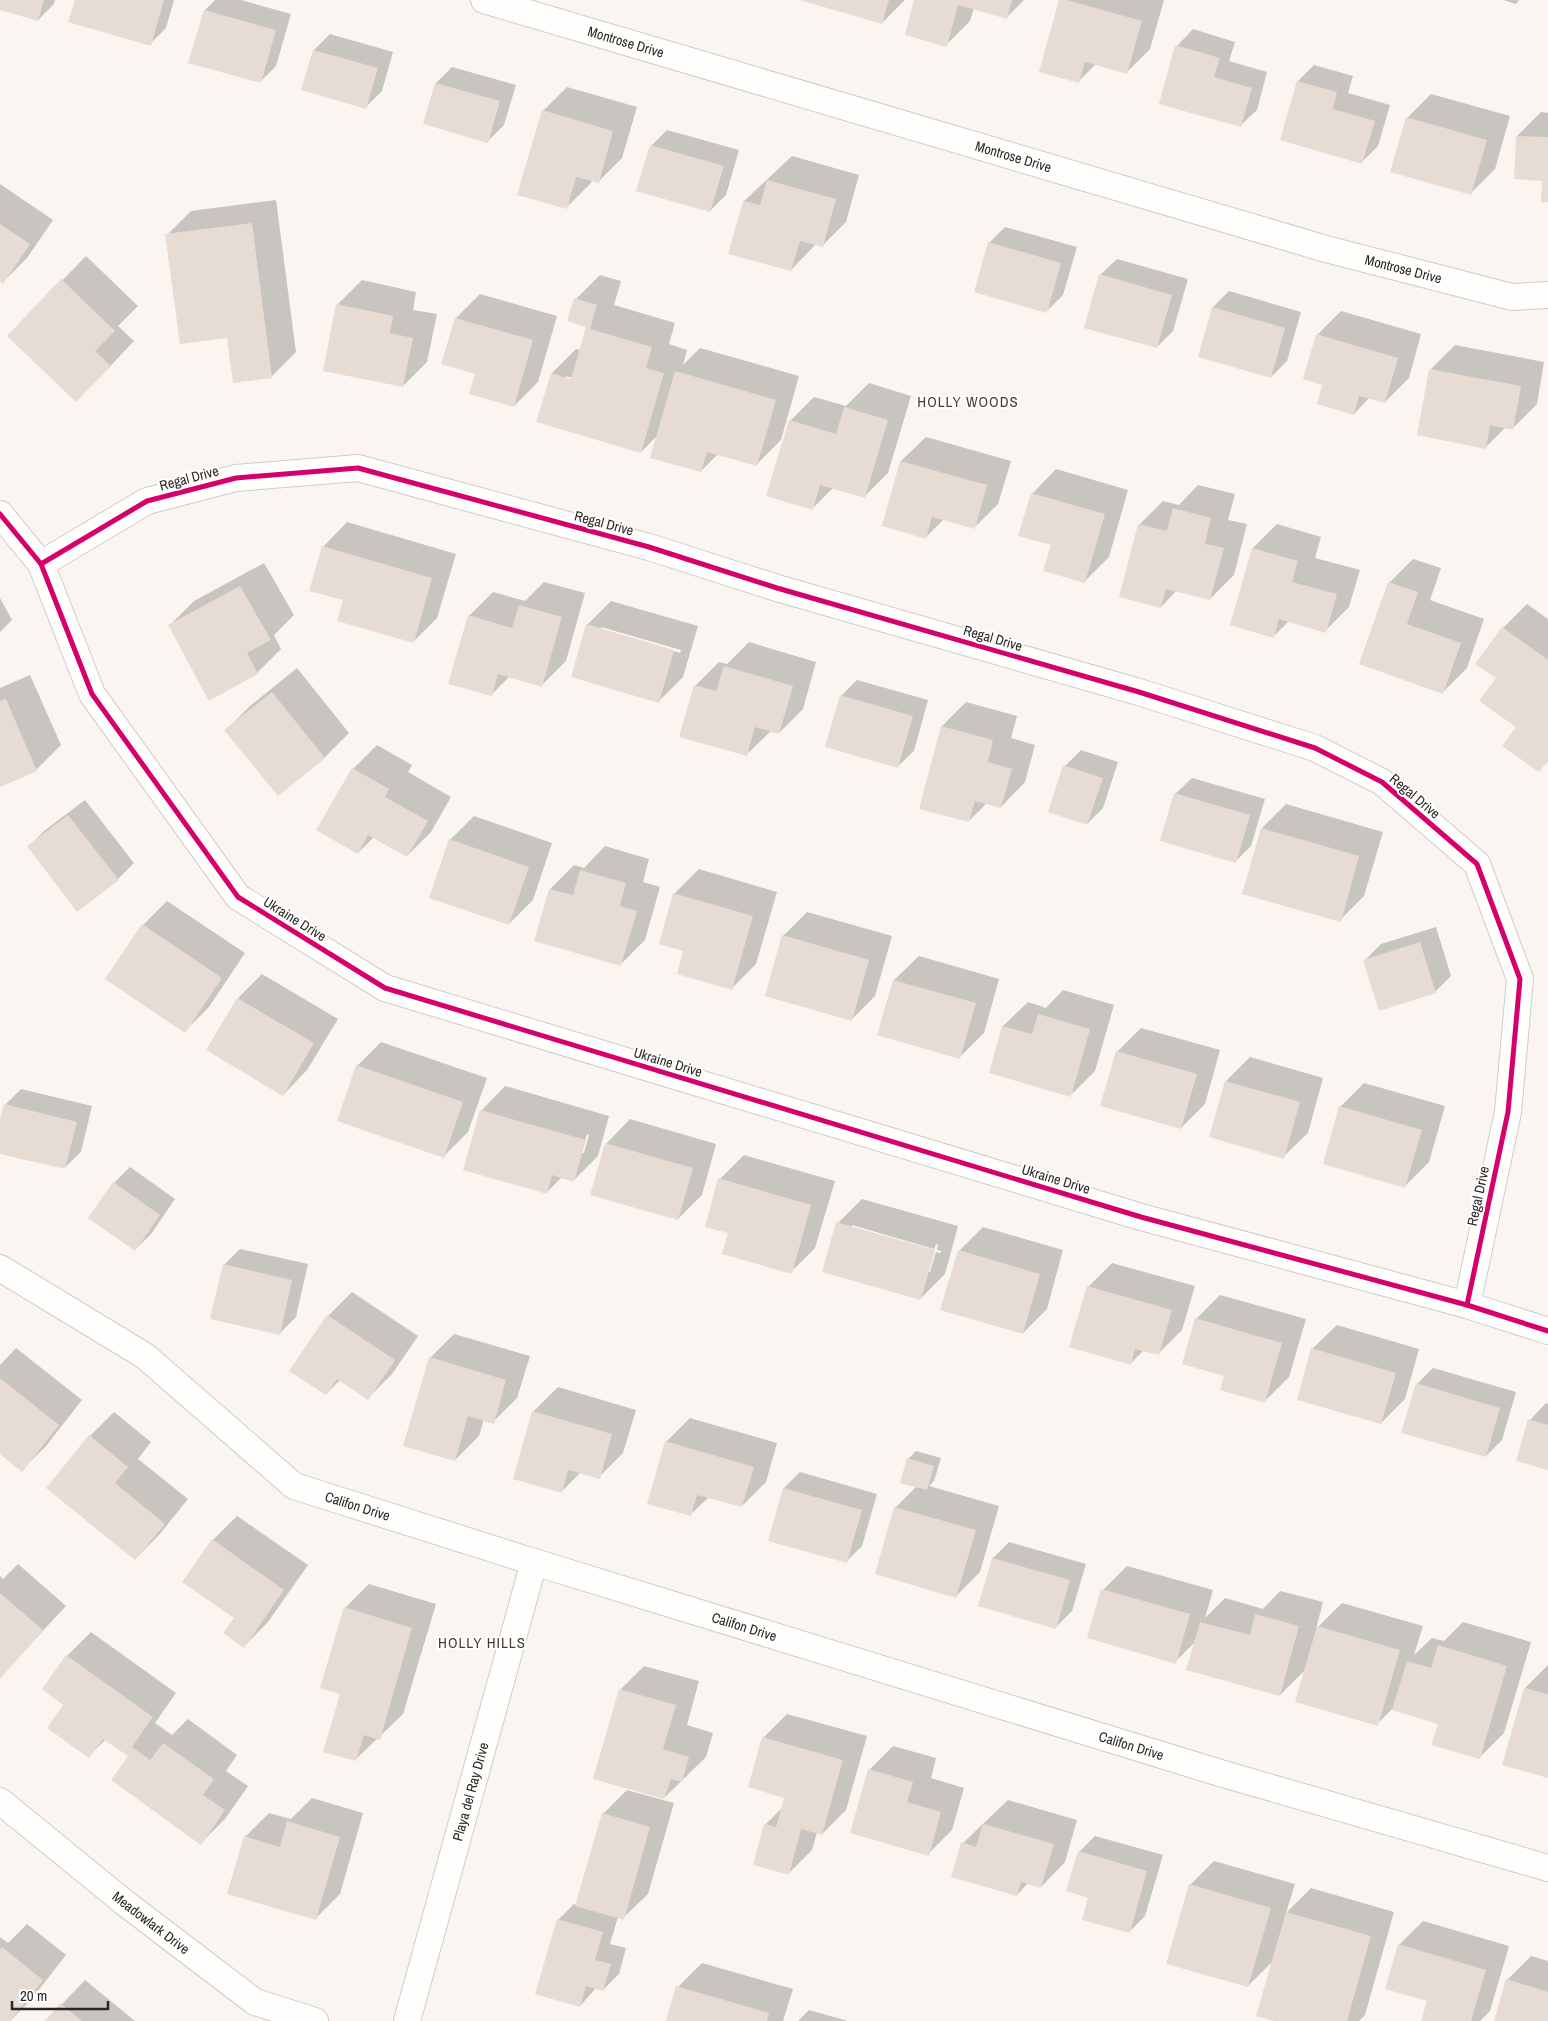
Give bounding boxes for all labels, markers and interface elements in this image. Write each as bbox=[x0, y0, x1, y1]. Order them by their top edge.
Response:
street label: Montrose Drive bbox=[586, 22, 666, 62]
street label: Montrose Drive bbox=[973, 137, 1054, 176]
street label: Montrose Drive bbox=[1363, 250, 1444, 288]
district label: HOLLY WOODS bbox=[917, 391, 1019, 412]
street label: Regal Drive bbox=[157, 461, 221, 495]
street label: Regal Drive bbox=[572, 506, 636, 540]
street label: Regal Drive bbox=[961, 621, 1025, 655]
street label: Regal Drive bbox=[1386, 770, 1444, 822]
street label: Ukraine Drive bbox=[260, 893, 330, 945]
street label: Ukraine Drive bbox=[632, 1043, 704, 1081]
street label: Ukraine Drive bbox=[1020, 1160, 1092, 1198]
street label: Regal Drive bbox=[1463, 1164, 1493, 1228]
street label: Califon Drive bbox=[323, 1487, 392, 1525]
street label: Califon Drive bbox=[709, 1608, 779, 1645]
district label: HOLLY HILLS bbox=[438, 1632, 526, 1653]
street label: Califon Drive bbox=[1097, 1727, 1166, 1764]
street label: Playa del Ray Drive bbox=[448, 1740, 493, 1843]
street label: Meadowlark Drive bbox=[109, 1887, 193, 1958]
scale bar bbox=[12, 1978, 109, 2010]
text: 20 m bbox=[20, 1985, 47, 2006]

